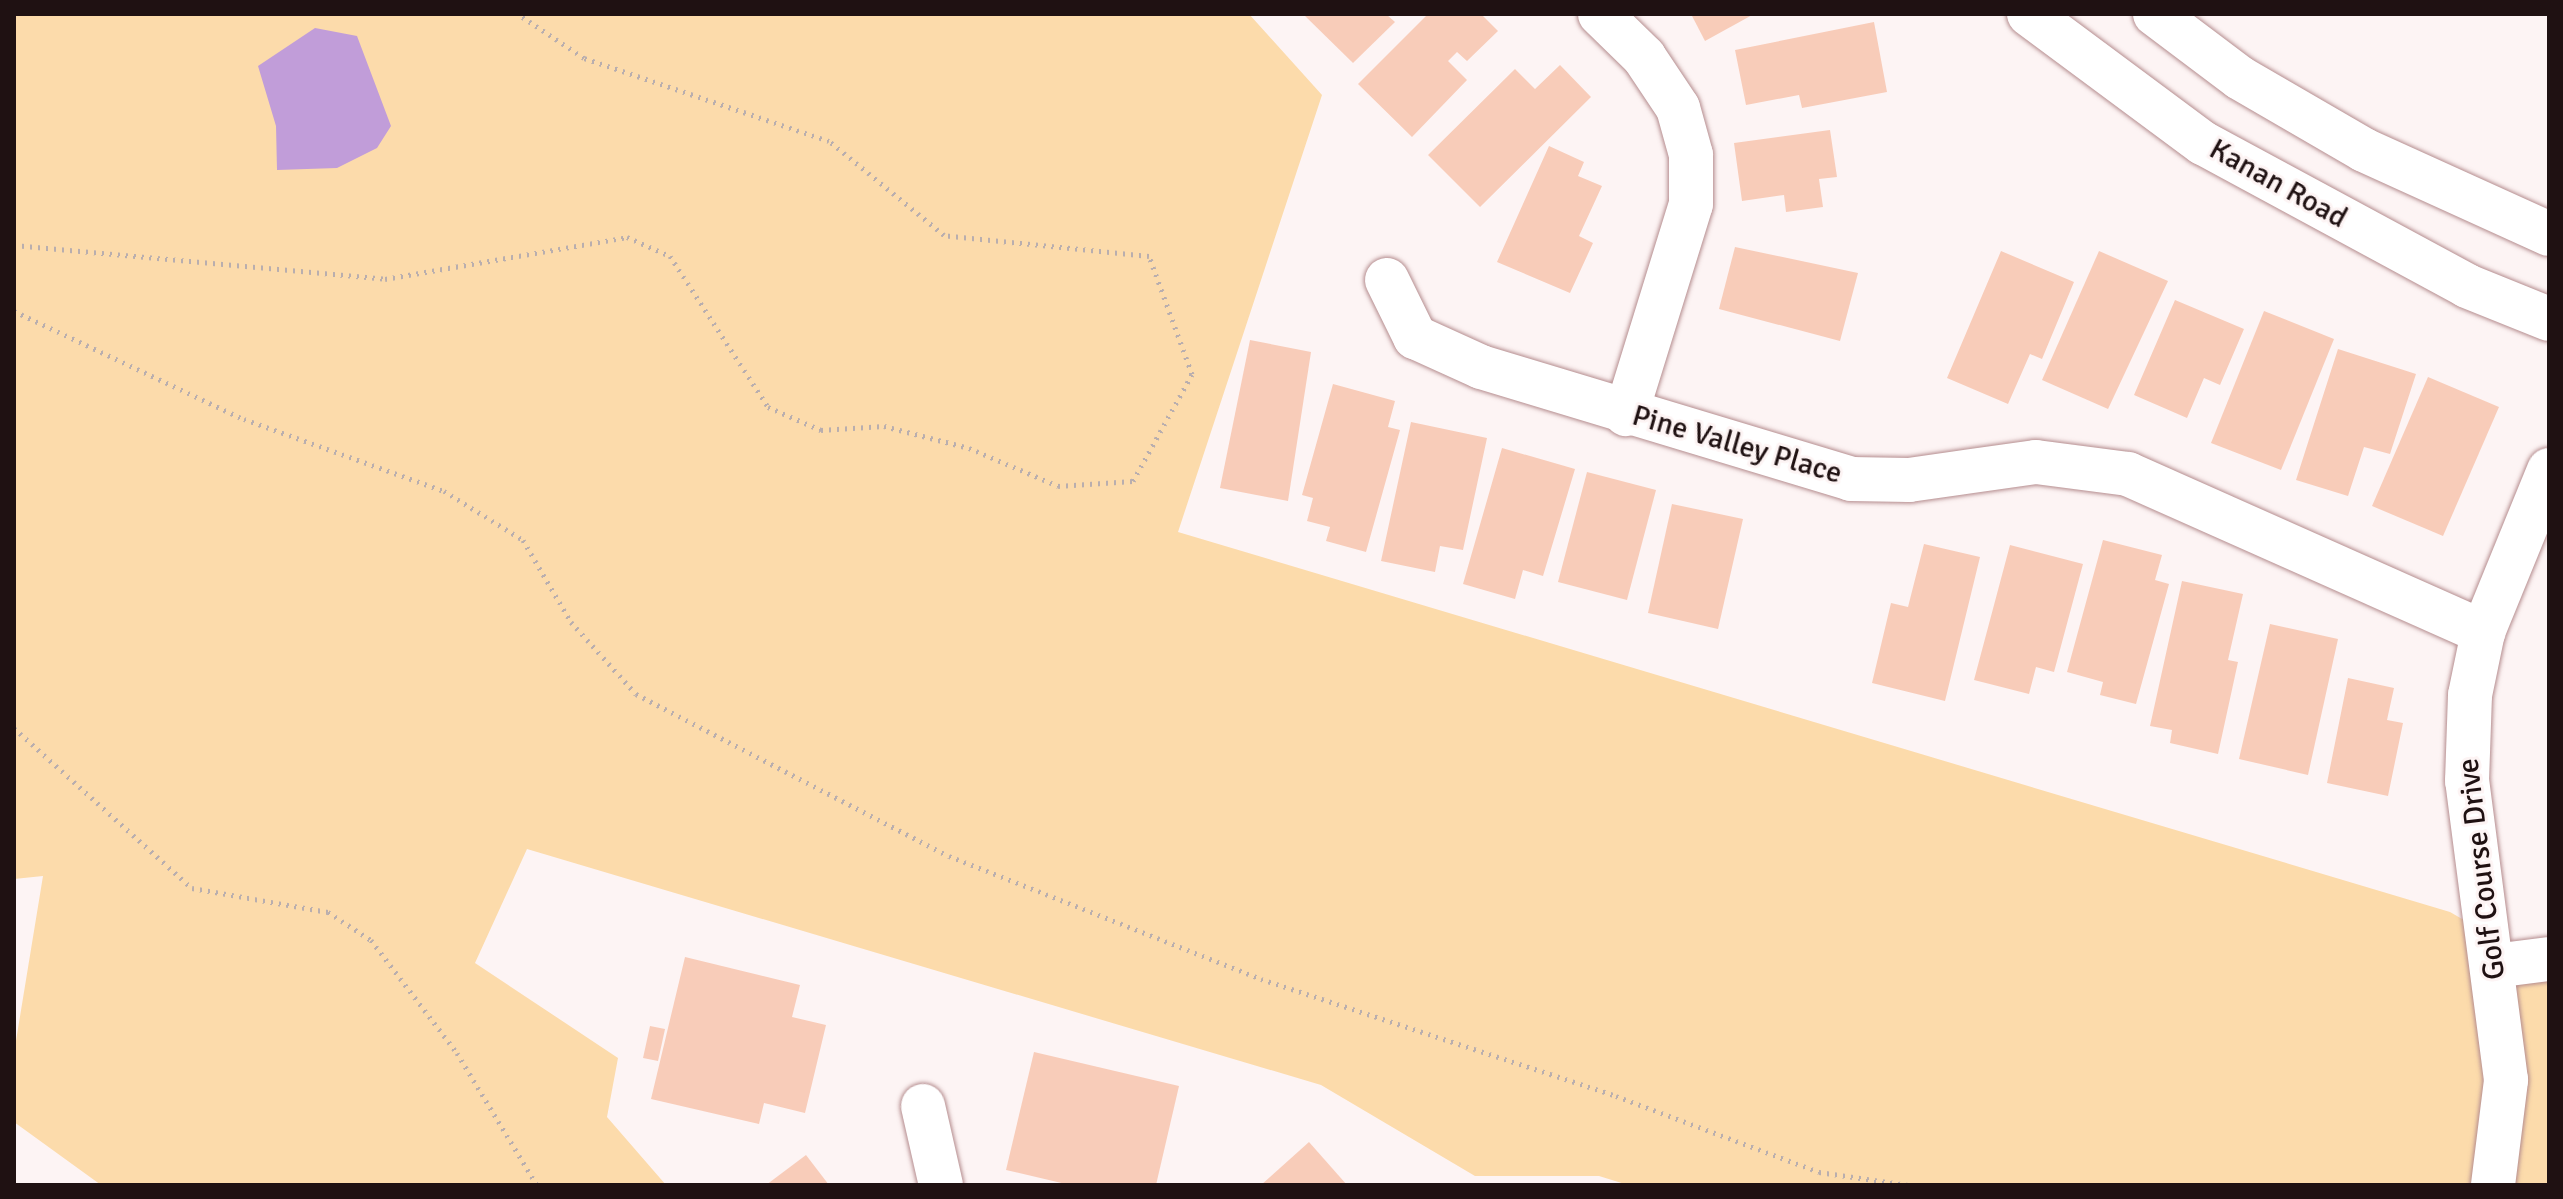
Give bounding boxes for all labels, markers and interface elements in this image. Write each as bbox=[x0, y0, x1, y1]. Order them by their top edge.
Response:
street label: Kanan Road bbox=[2203, 131, 2353, 237]
street label: Pine Valley Place bbox=[1628, 398, 1846, 492]
street label: Golf Course Drive bbox=[2451, 756, 2513, 982]

